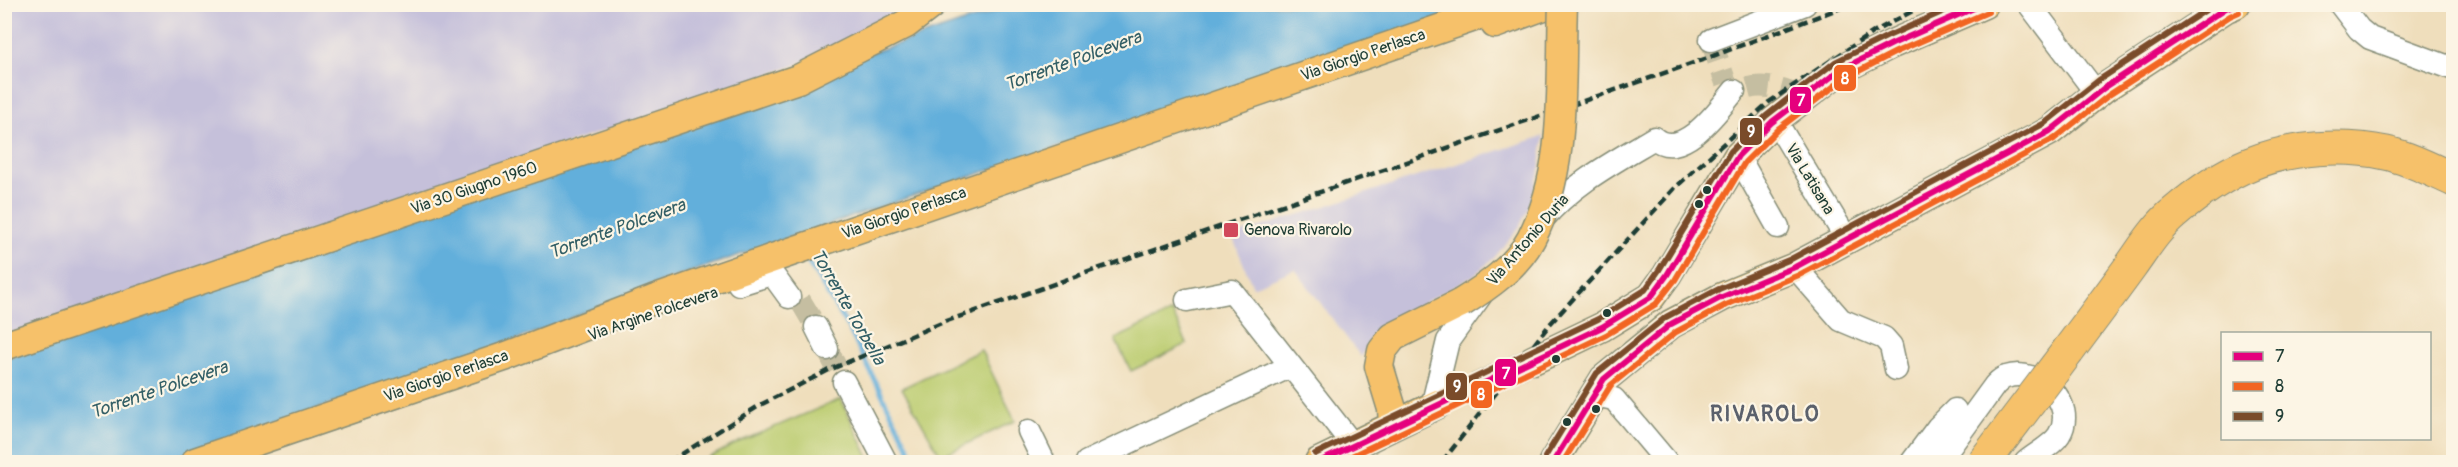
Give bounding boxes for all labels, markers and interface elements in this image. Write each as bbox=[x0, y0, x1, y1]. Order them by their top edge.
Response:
street label: Via Giorgio Perlasca bbox=[1298, 24, 1428, 86]
water label: Torrente Polcevera bbox=[1002, 25, 1146, 96]
line badge: 8 bbox=[1833, 64, 1857, 92]
text: 8 bbox=[1841, 69, 1849, 89]
line badge: 7 bbox=[1789, 86, 1812, 114]
text: 7 bbox=[1797, 91, 1806, 111]
line badge: 9 bbox=[1739, 117, 1763, 146]
text: 9 bbox=[1747, 122, 1755, 142]
street label: Via Latisana bbox=[1781, 140, 1839, 218]
street label: Via 30 Giugno 1960 bbox=[408, 157, 540, 219]
street label: Via Giorgio Perlasca bbox=[839, 182, 969, 244]
unlabelled marker bbox=[1701, 184, 1713, 196]
street label: Via Antonio Duria bbox=[1483, 190, 1573, 290]
water label: Torrente Polcevera bbox=[546, 193, 690, 264]
unlabelled marker bbox=[1693, 198, 1705, 210]
place label: Genova Rivarolo bbox=[1244, 220, 1352, 240]
marker: Genova Rivarolo bbox=[1222, 221, 1240, 239]
water label: Torrente Torbella bbox=[806, 245, 891, 370]
street label: Via Argine Polcevera bbox=[585, 282, 721, 346]
unlabelled marker bbox=[1601, 307, 1613, 319]
legend bbox=[2221, 332, 2431, 440]
street label: Via Giorgio Perlasca bbox=[381, 345, 511, 407]
text: 7 bbox=[2275, 345, 2285, 368]
unlabelled marker bbox=[1550, 353, 1562, 365]
water label: Torrente Polcevera bbox=[87, 355, 232, 424]
line badge: 7 bbox=[1494, 358, 1517, 387]
text: 7 bbox=[1502, 364, 1511, 384]
line badge: 9 bbox=[1445, 372, 1468, 401]
text: 8 bbox=[2275, 375, 2284, 398]
text: 9 bbox=[1453, 377, 1461, 397]
line badge: 8 bbox=[1470, 380, 1493, 409]
text: 8 bbox=[1477, 385, 1485, 405]
district label: RIVAROLO bbox=[1710, 400, 1820, 428]
unlabelled marker bbox=[1590, 403, 1602, 415]
text: 9 bbox=[2275, 405, 2284, 428]
unlabelled marker bbox=[1561, 416, 1573, 428]

